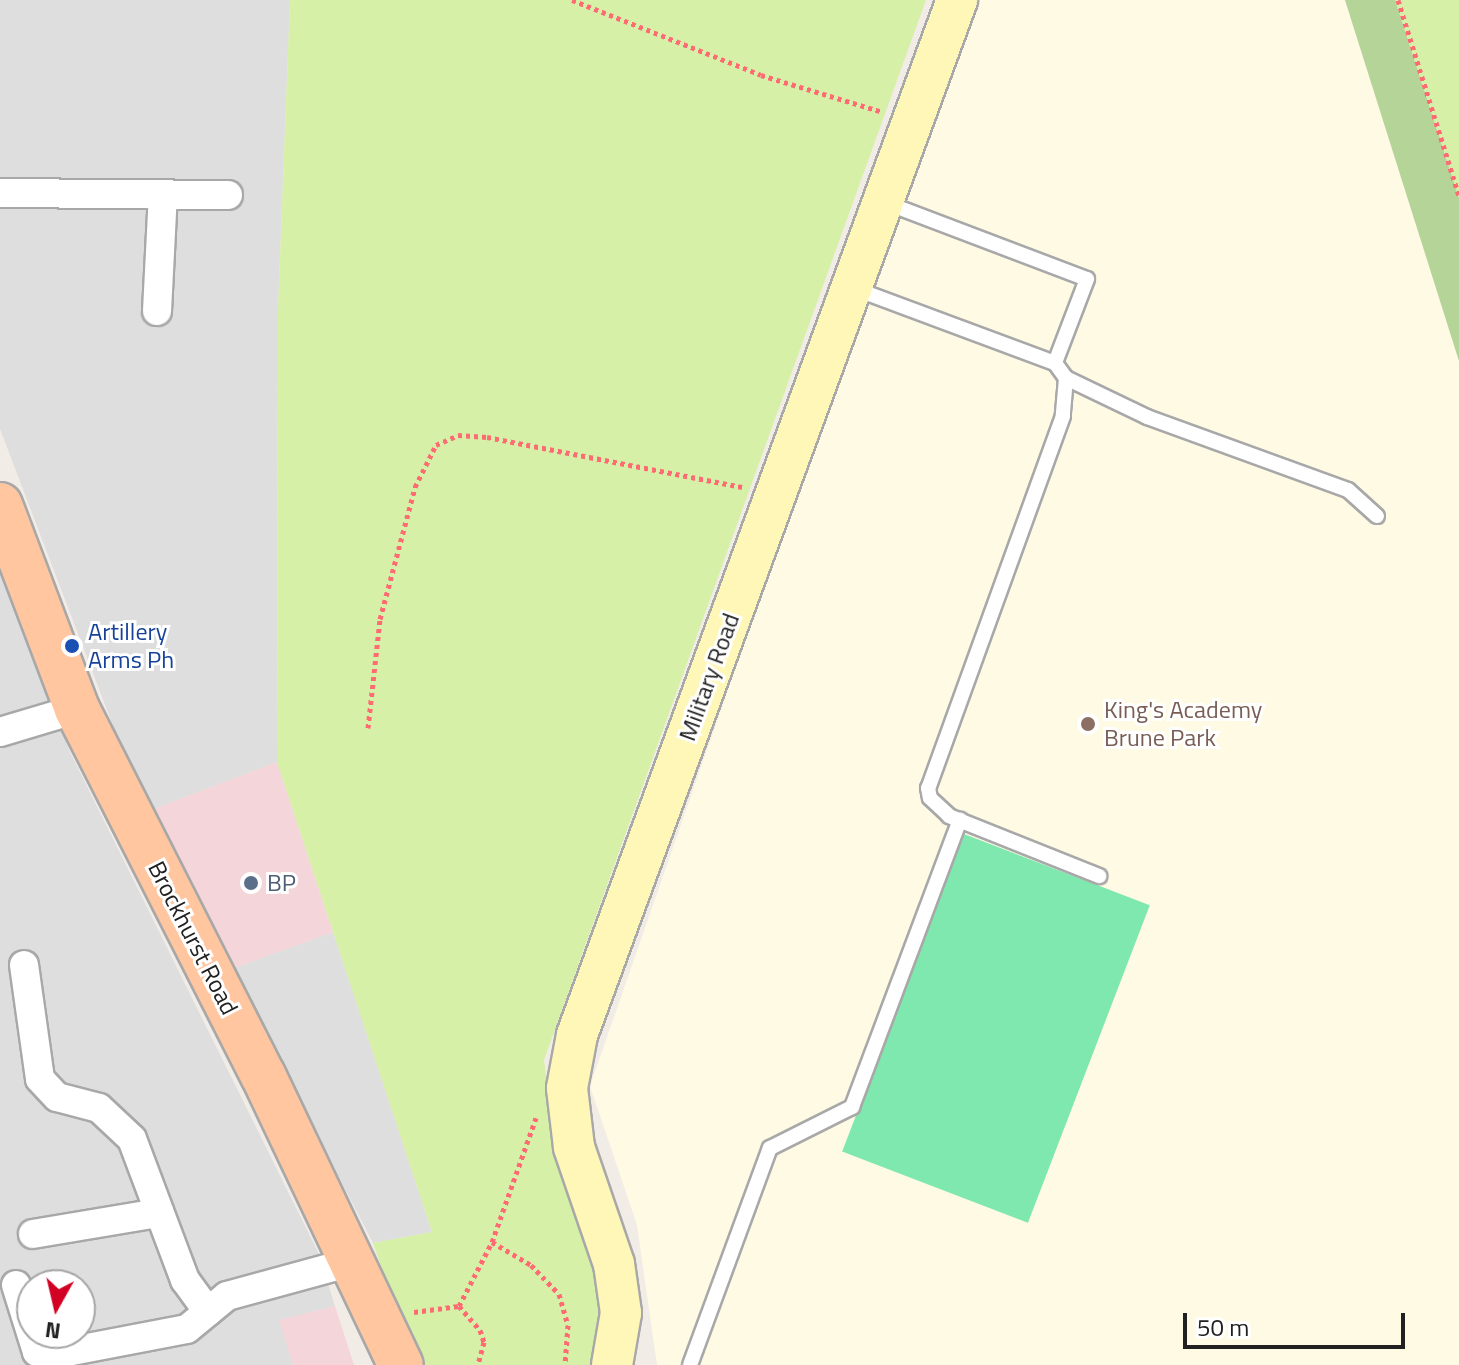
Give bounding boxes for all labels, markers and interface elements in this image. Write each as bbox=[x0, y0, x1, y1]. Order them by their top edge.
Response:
street label: Military Road bbox=[673, 609, 745, 745]
place label: Artillery Arms Ph bbox=[88, 618, 174, 674]
marker: Artillery Arms Ph bbox=[63, 637, 81, 655]
place label: King's Academy Brune Park bbox=[1104, 696, 1262, 752]
marker: King's Academy Brune Park bbox=[1079, 715, 1097, 733]
street label: Brockhurst Road bbox=[142, 857, 244, 1019]
place label: BP bbox=[267, 869, 296, 897]
marker: BP bbox=[242, 874, 260, 892]
north arrow bbox=[16, 1269, 96, 1349]
scale bar bbox=[1187, 1297, 1409, 1347]
text: 50 m bbox=[1197, 1309, 1249, 1345]
text: N bbox=[43, 1313, 63, 1349]

